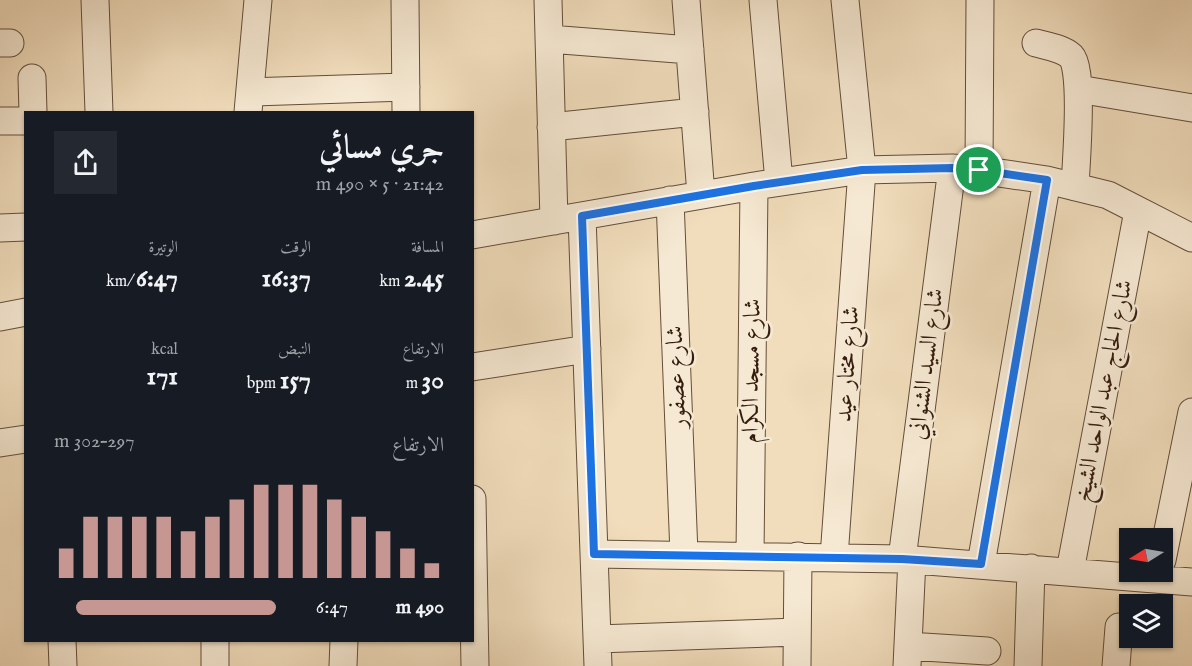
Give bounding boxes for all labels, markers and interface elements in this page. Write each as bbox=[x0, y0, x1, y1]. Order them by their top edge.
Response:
text: جري مسائي bbox=[319, 128, 444, 170]
button: share bbox=[54, 131, 117, 194]
pin bbox=[953, 144, 1004, 195]
icon: arrive bbox=[962, 153, 995, 186]
text: 21:42 · 5 × 490 m bbox=[316, 172, 444, 197]
text: الوتيرة bbox=[148, 238, 178, 258]
text: الوقت bbox=[280, 238, 311, 258]
text: المسافة bbox=[411, 238, 444, 258]
text: 6:47 bbox=[136, 262, 178, 295]
text: 16:37 bbox=[262, 262, 311, 295]
text: 2.45 bbox=[404, 262, 444, 295]
text: /km bbox=[106, 272, 136, 292]
text: km bbox=[380, 272, 404, 292]
street label: شارع الحاج عبد الواحد الشيخ bbox=[1067, 277, 1145, 506]
street label: شارع السيد الشنواني bbox=[902, 287, 955, 442]
street label: شارع مسجد الكرام bbox=[735, 298, 773, 444]
street label: شارع مختار عيد bbox=[828, 305, 871, 423]
street label: شارع عصفور bbox=[660, 325, 697, 431]
text: kcal bbox=[151, 340, 178, 360]
text: النبض bbox=[278, 340, 311, 360]
text: الارتفاع bbox=[402, 340, 444, 360]
text: 171 bbox=[146, 360, 178, 393]
text: 157 bbox=[280, 364, 311, 397]
text: 30 bbox=[422, 364, 444, 397]
text: bpm bbox=[247, 374, 280, 394]
text: m bbox=[406, 374, 422, 394]
text: 297–302 m bbox=[54, 429, 135, 454]
text: الارتفاع bbox=[392, 433, 444, 458]
north arrow bbox=[1119, 528, 1173, 582]
map controls bbox=[1119, 528, 1173, 648]
button: layers bbox=[1119, 594, 1173, 648]
text: 6:47 bbox=[316, 595, 348, 620]
text: 490 m bbox=[396, 595, 444, 620]

